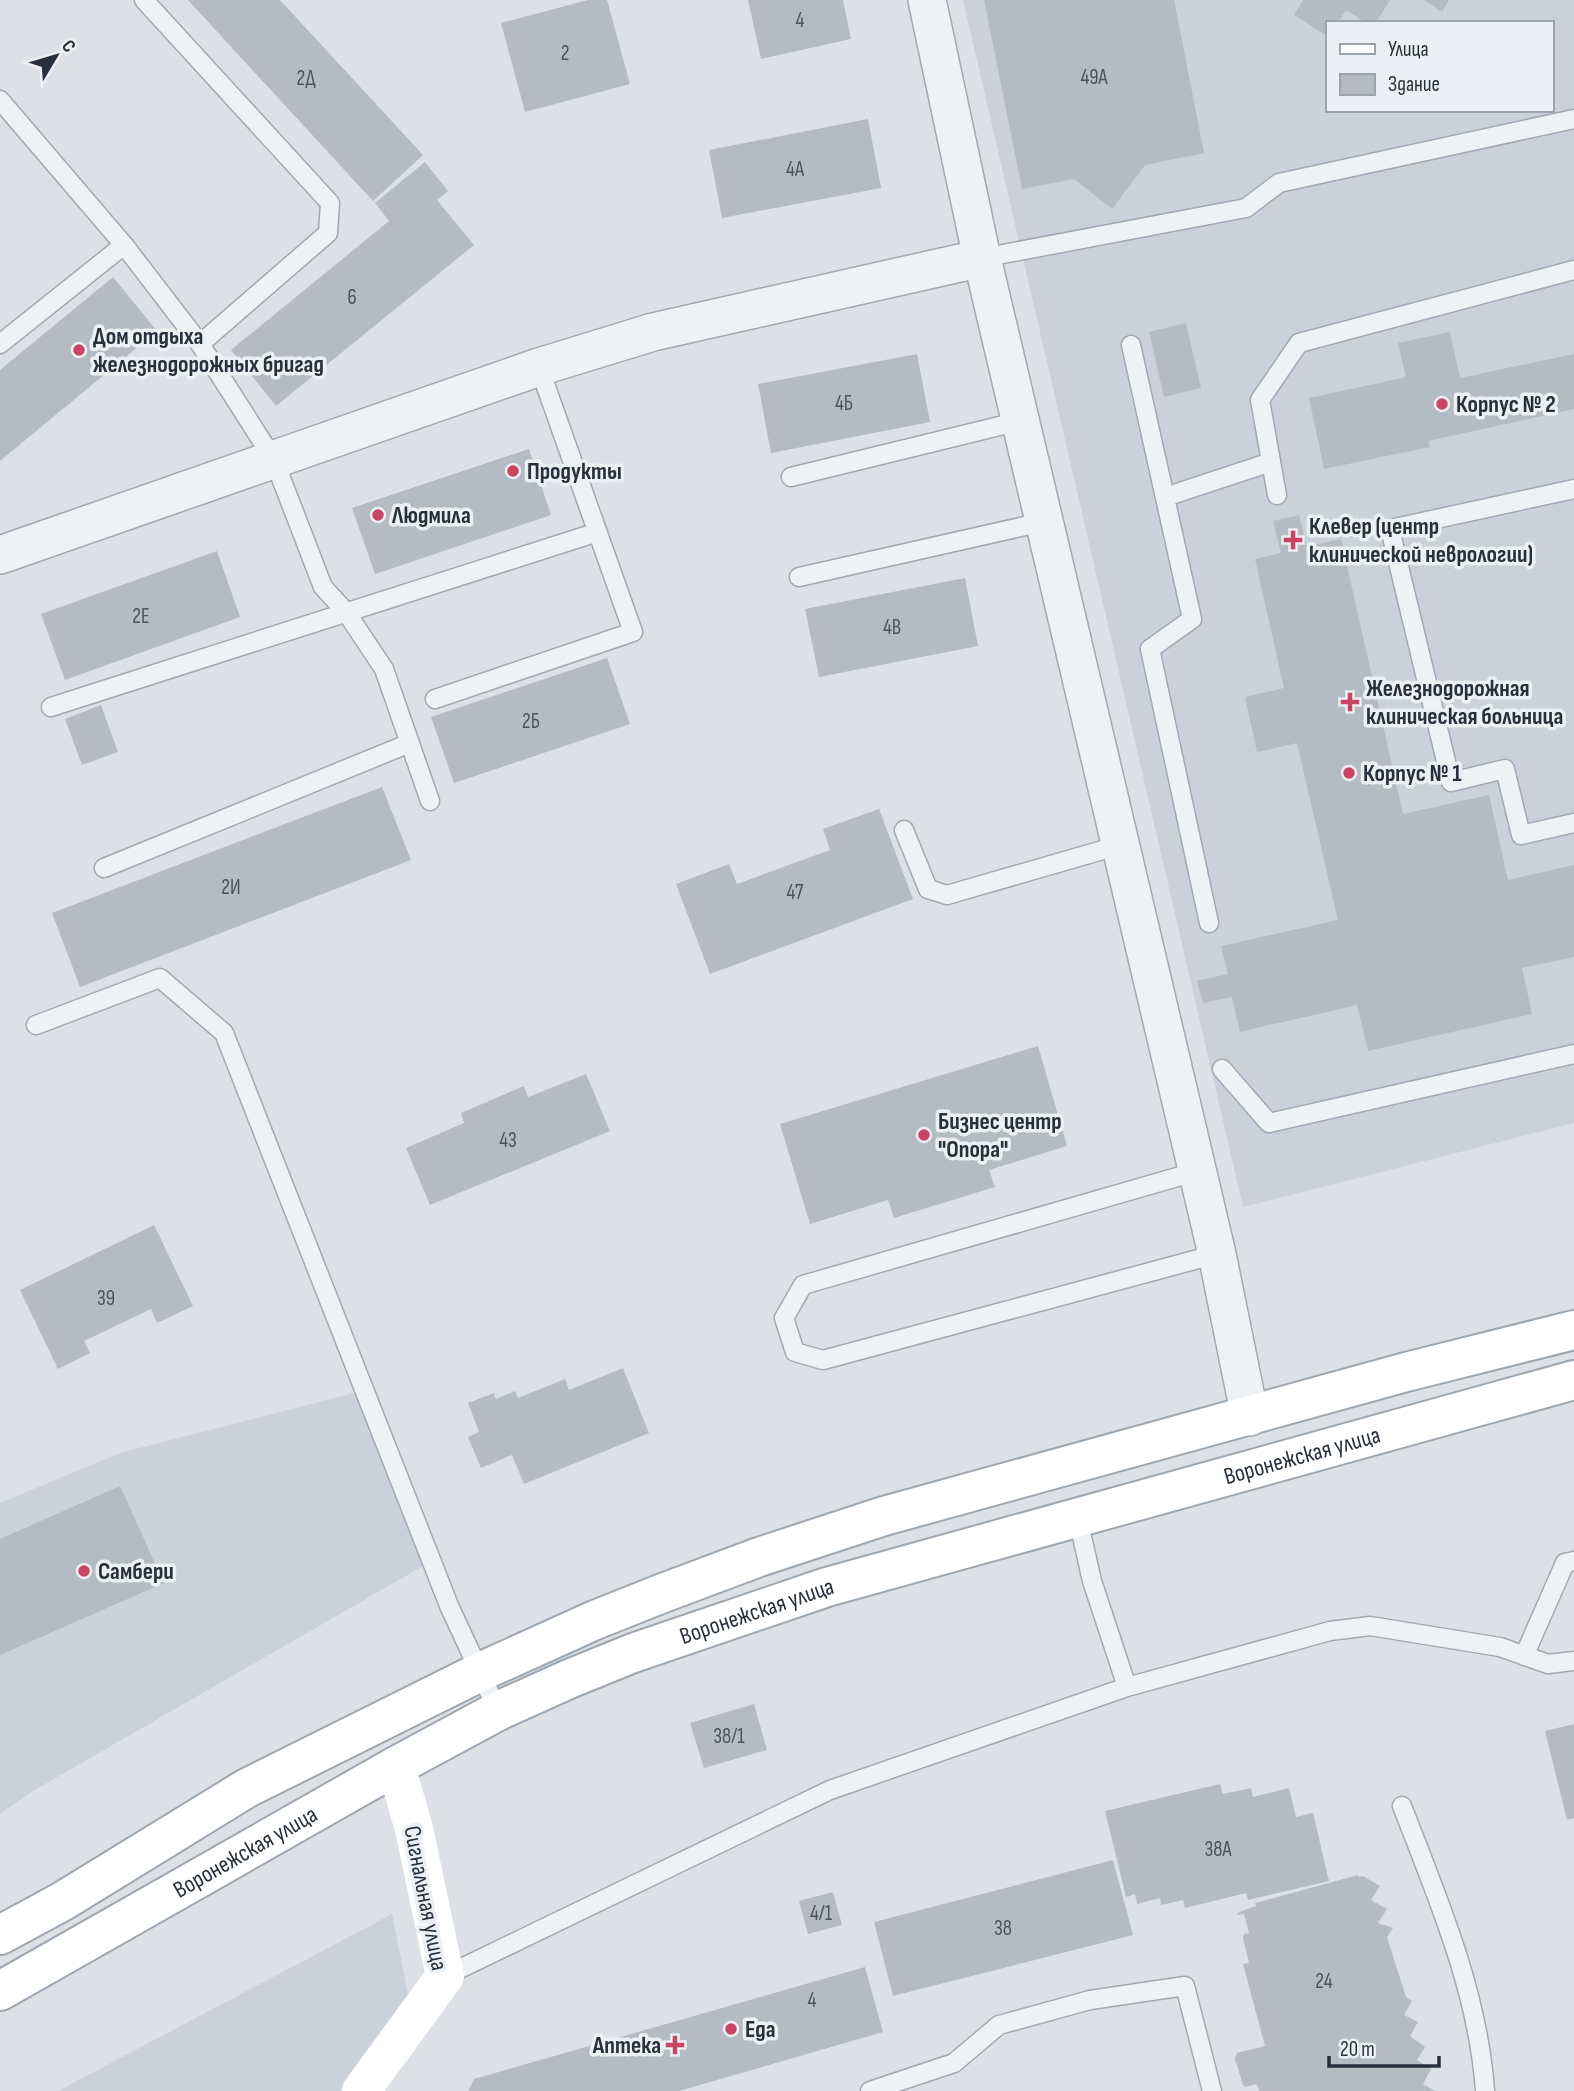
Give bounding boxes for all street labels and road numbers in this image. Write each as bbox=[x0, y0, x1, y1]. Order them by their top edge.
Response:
street label: Воронежская улица bbox=[1221, 1420, 1384, 1491]
street label: Воронежская улица bbox=[676, 1572, 837, 1651]
street label: Воронежская улица bbox=[168, 1800, 323, 1905]
street label: Сигнальная улица bbox=[397, 1823, 454, 1973]

